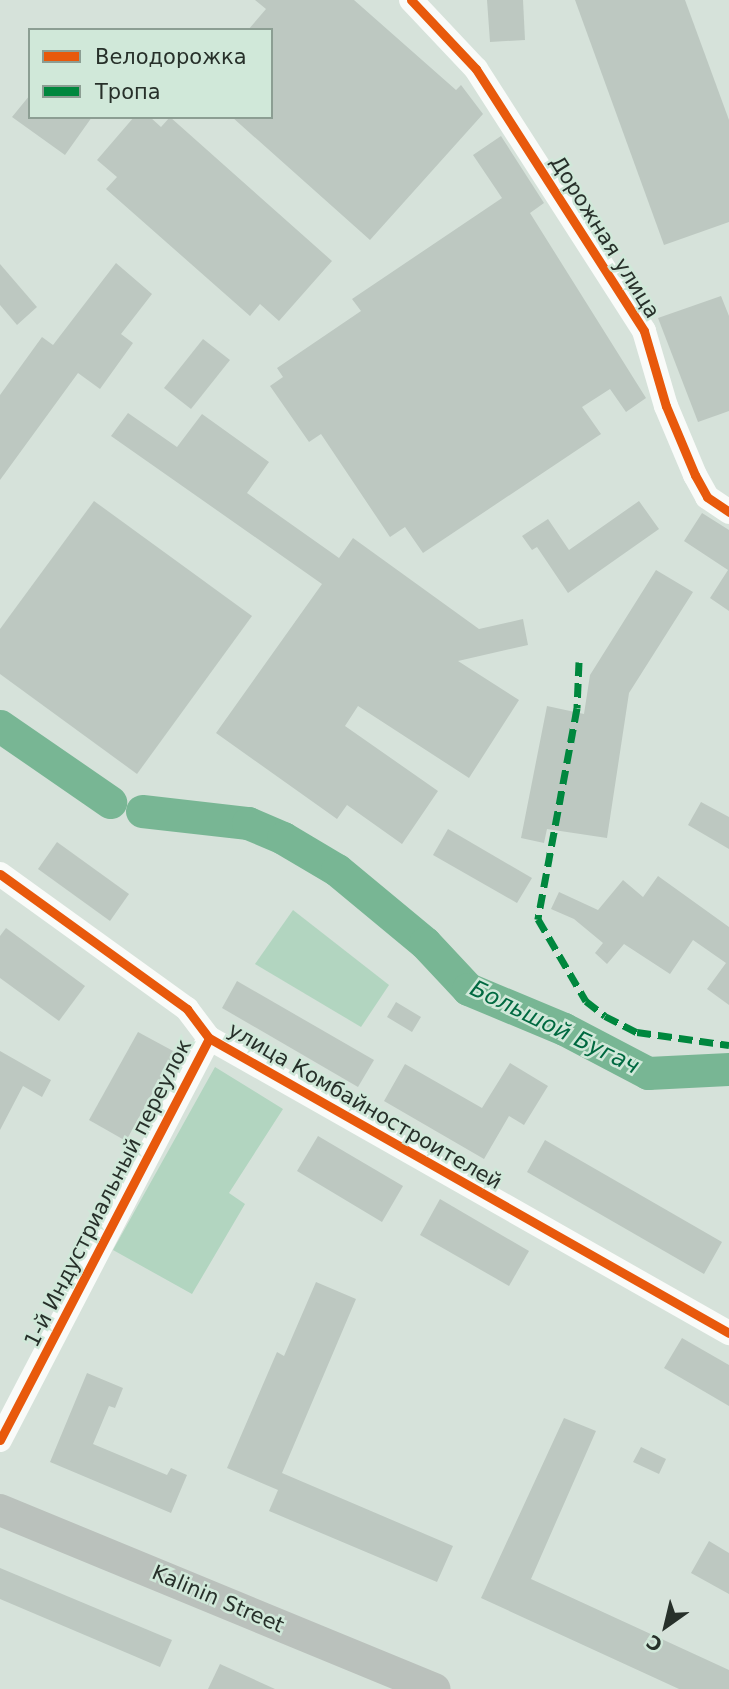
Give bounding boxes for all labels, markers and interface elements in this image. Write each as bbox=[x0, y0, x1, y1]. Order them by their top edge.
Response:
legend bbox=[28, 28, 273, 119]
text: Велодорожка bbox=[95, 45, 247, 69]
text: Тропа bbox=[95, 80, 161, 104]
street label: Дорожная улица bbox=[545, 151, 665, 323]
water label: Большой Бугач bbox=[466, 974, 644, 1080]
street label: улица Комбайностроителей bbox=[224, 1017, 506, 1195]
street label: 1-й Индустриальный переулок bbox=[19, 1035, 197, 1351]
street label: Kalinin Street bbox=[148, 1560, 288, 1638]
north arrow bbox=[631, 1591, 701, 1661]
text: С bbox=[642, 1630, 666, 1656]

